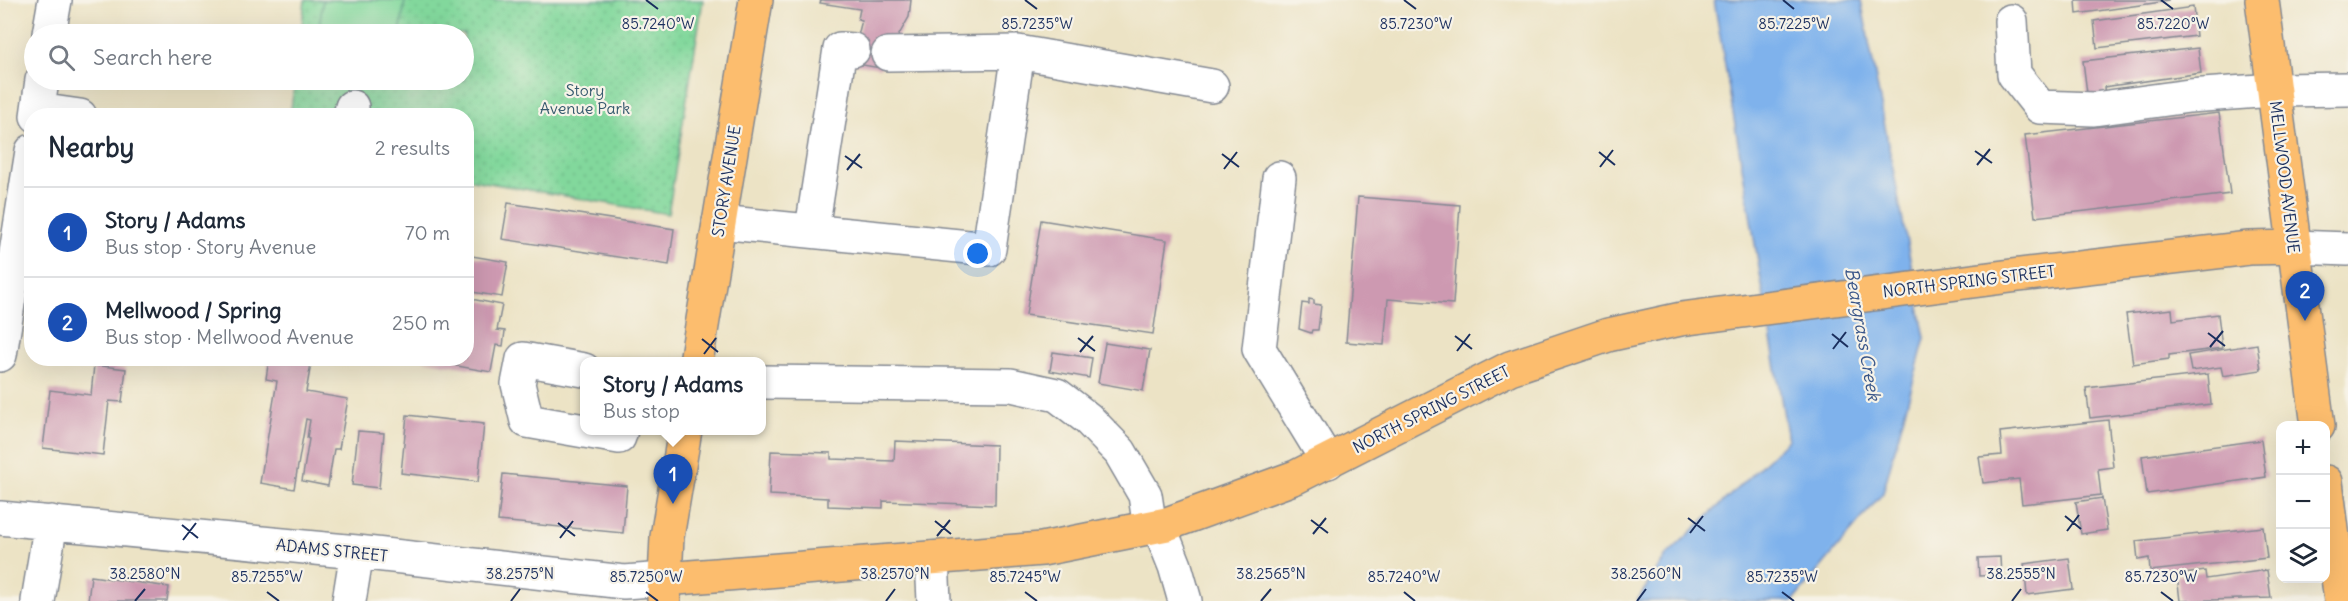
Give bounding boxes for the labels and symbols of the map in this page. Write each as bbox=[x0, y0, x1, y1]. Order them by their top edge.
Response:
text: 85.7240°W bbox=[622, 14, 695, 33]
text: 85.7235°W bbox=[1001, 14, 1073, 33]
text: 85.7230°W bbox=[1380, 14, 1453, 33]
text: 85.7225°W bbox=[1758, 14, 1830, 33]
text: 85.7220°W bbox=[2137, 14, 2210, 33]
park label: Story Avenue Park bbox=[540, 80, 630, 118]
street label: MELLWOOD AVENUE bbox=[2266, 100, 2304, 254]
street label: STORY AVENUE bbox=[707, 124, 745, 238]
your location bbox=[963, 239, 992, 268]
street label: NORTH SPRING STREET bbox=[1882, 260, 2056, 302]
water label: Beargrass Creek bbox=[1840, 266, 1886, 404]
pin: 2 bbox=[2286, 272, 2324, 321]
street label: NORTH SPRING STREET bbox=[1349, 361, 1513, 457]
pin: 1 bbox=[654, 454, 692, 504]
street label: ADAMS STREET bbox=[275, 534, 389, 566]
text: 38.2580°N bbox=[110, 564, 181, 583]
text: 38.2575°N bbox=[486, 564, 554, 583]
text: 38.2570°N bbox=[860, 564, 930, 583]
text: 38.2565°N bbox=[1236, 564, 1306, 583]
text: 38.2560°N bbox=[1610, 564, 1682, 583]
text: 38.2555°N bbox=[1986, 564, 2056, 583]
text: 85.7255°W bbox=[231, 567, 303, 586]
text: 85.7250°W bbox=[609, 567, 683, 586]
text: 85.7245°W bbox=[989, 567, 1061, 586]
text: 85.7240°W bbox=[1368, 567, 1441, 586]
text: 85.7235°W bbox=[1746, 567, 1818, 586]
text: 85.7230°W bbox=[2125, 567, 2198, 586]

